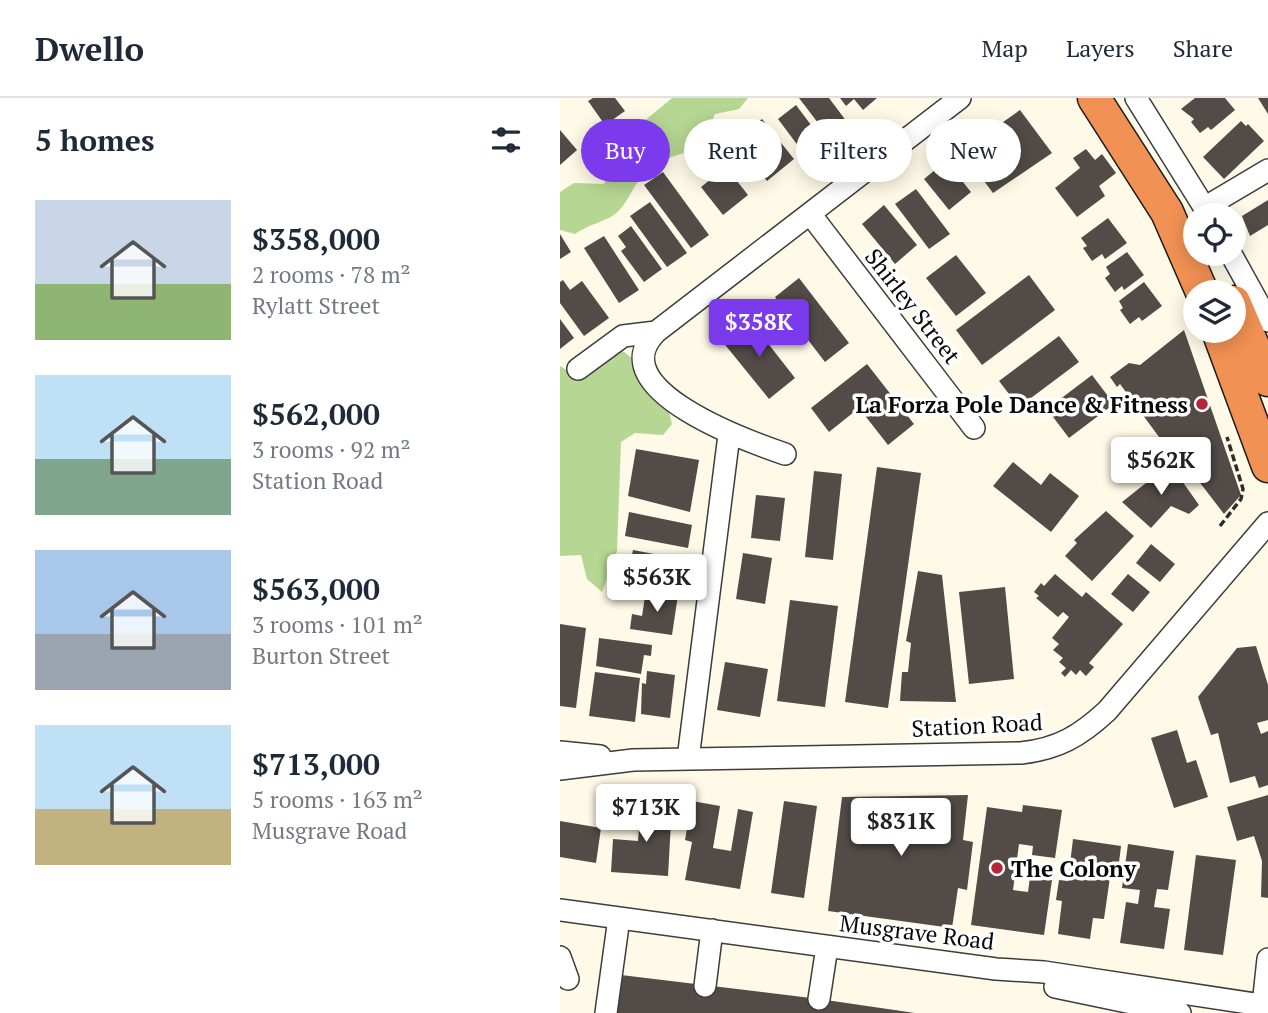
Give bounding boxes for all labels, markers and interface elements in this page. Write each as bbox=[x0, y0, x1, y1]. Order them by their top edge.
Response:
text: Dwello bbox=[35, 27, 144, 70]
text: Map bbox=[981, 32, 1028, 64]
text: Layers bbox=[1066, 32, 1135, 64]
text: Share bbox=[1173, 32, 1233, 64]
chip: Buy bbox=[581, 119, 670, 182]
chip: Rent bbox=[684, 119, 782, 182]
chip: Filters bbox=[796, 119, 912, 182]
chip: New bbox=[926, 119, 1021, 182]
text: 5 homes bbox=[35, 120, 154, 160]
icon: filters bbox=[487, 121, 525, 159]
map controls bbox=[1183, 203, 1246, 343]
button: locate bbox=[1183, 203, 1246, 266]
text: $358,000 bbox=[252, 219, 380, 259]
icon: home bbox=[91, 228, 175, 312]
street label: Shirley Street bbox=[858, 242, 968, 370]
text: 2 rooms · 78 m² bbox=[252, 259, 411, 290]
button: layers bbox=[1183, 280, 1246, 343]
text: Rylatt Street bbox=[252, 290, 380, 321]
pin: $358K bbox=[710, 300, 808, 359]
text: $358K bbox=[725, 306, 793, 337]
place label: La Forza Pole Dance & Fitness bbox=[855, 389, 1188, 420]
text: $562,000 bbox=[252, 394, 380, 434]
marker: La Forza Pole Dance & Fitness bbox=[1194, 396, 1210, 412]
icon: home bbox=[91, 403, 175, 487]
text: 3 rooms · 92 m² bbox=[252, 434, 411, 465]
pin: $562K bbox=[1112, 438, 1210, 497]
text: $562K bbox=[1127, 444, 1195, 475]
text: Station Road bbox=[252, 465, 383, 496]
pin: $563K bbox=[608, 554, 706, 614]
text: $563K bbox=[623, 561, 691, 592]
text: $563,000 bbox=[252, 569, 380, 609]
icon: home bbox=[91, 578, 175, 662]
text: 3 rooms · 101 m² bbox=[252, 609, 423, 640]
text: Burton Street bbox=[252, 640, 390, 671]
street label: Station Road bbox=[911, 706, 1044, 744]
text: $713,000 bbox=[252, 744, 380, 784]
icon: home bbox=[91, 753, 175, 837]
text: 5 rooms · 163 m² bbox=[252, 784, 423, 815]
pin: $713K bbox=[597, 784, 695, 844]
text: $713K bbox=[612, 791, 680, 822]
pin: $831K bbox=[852, 798, 950, 858]
text: $831K bbox=[867, 805, 935, 836]
text: Musgrave Road bbox=[252, 815, 407, 846]
place label: The Colony bbox=[1011, 853, 1137, 884]
marker: The Colony bbox=[989, 860, 1005, 876]
street label: Musgrave Road bbox=[838, 907, 996, 957]

